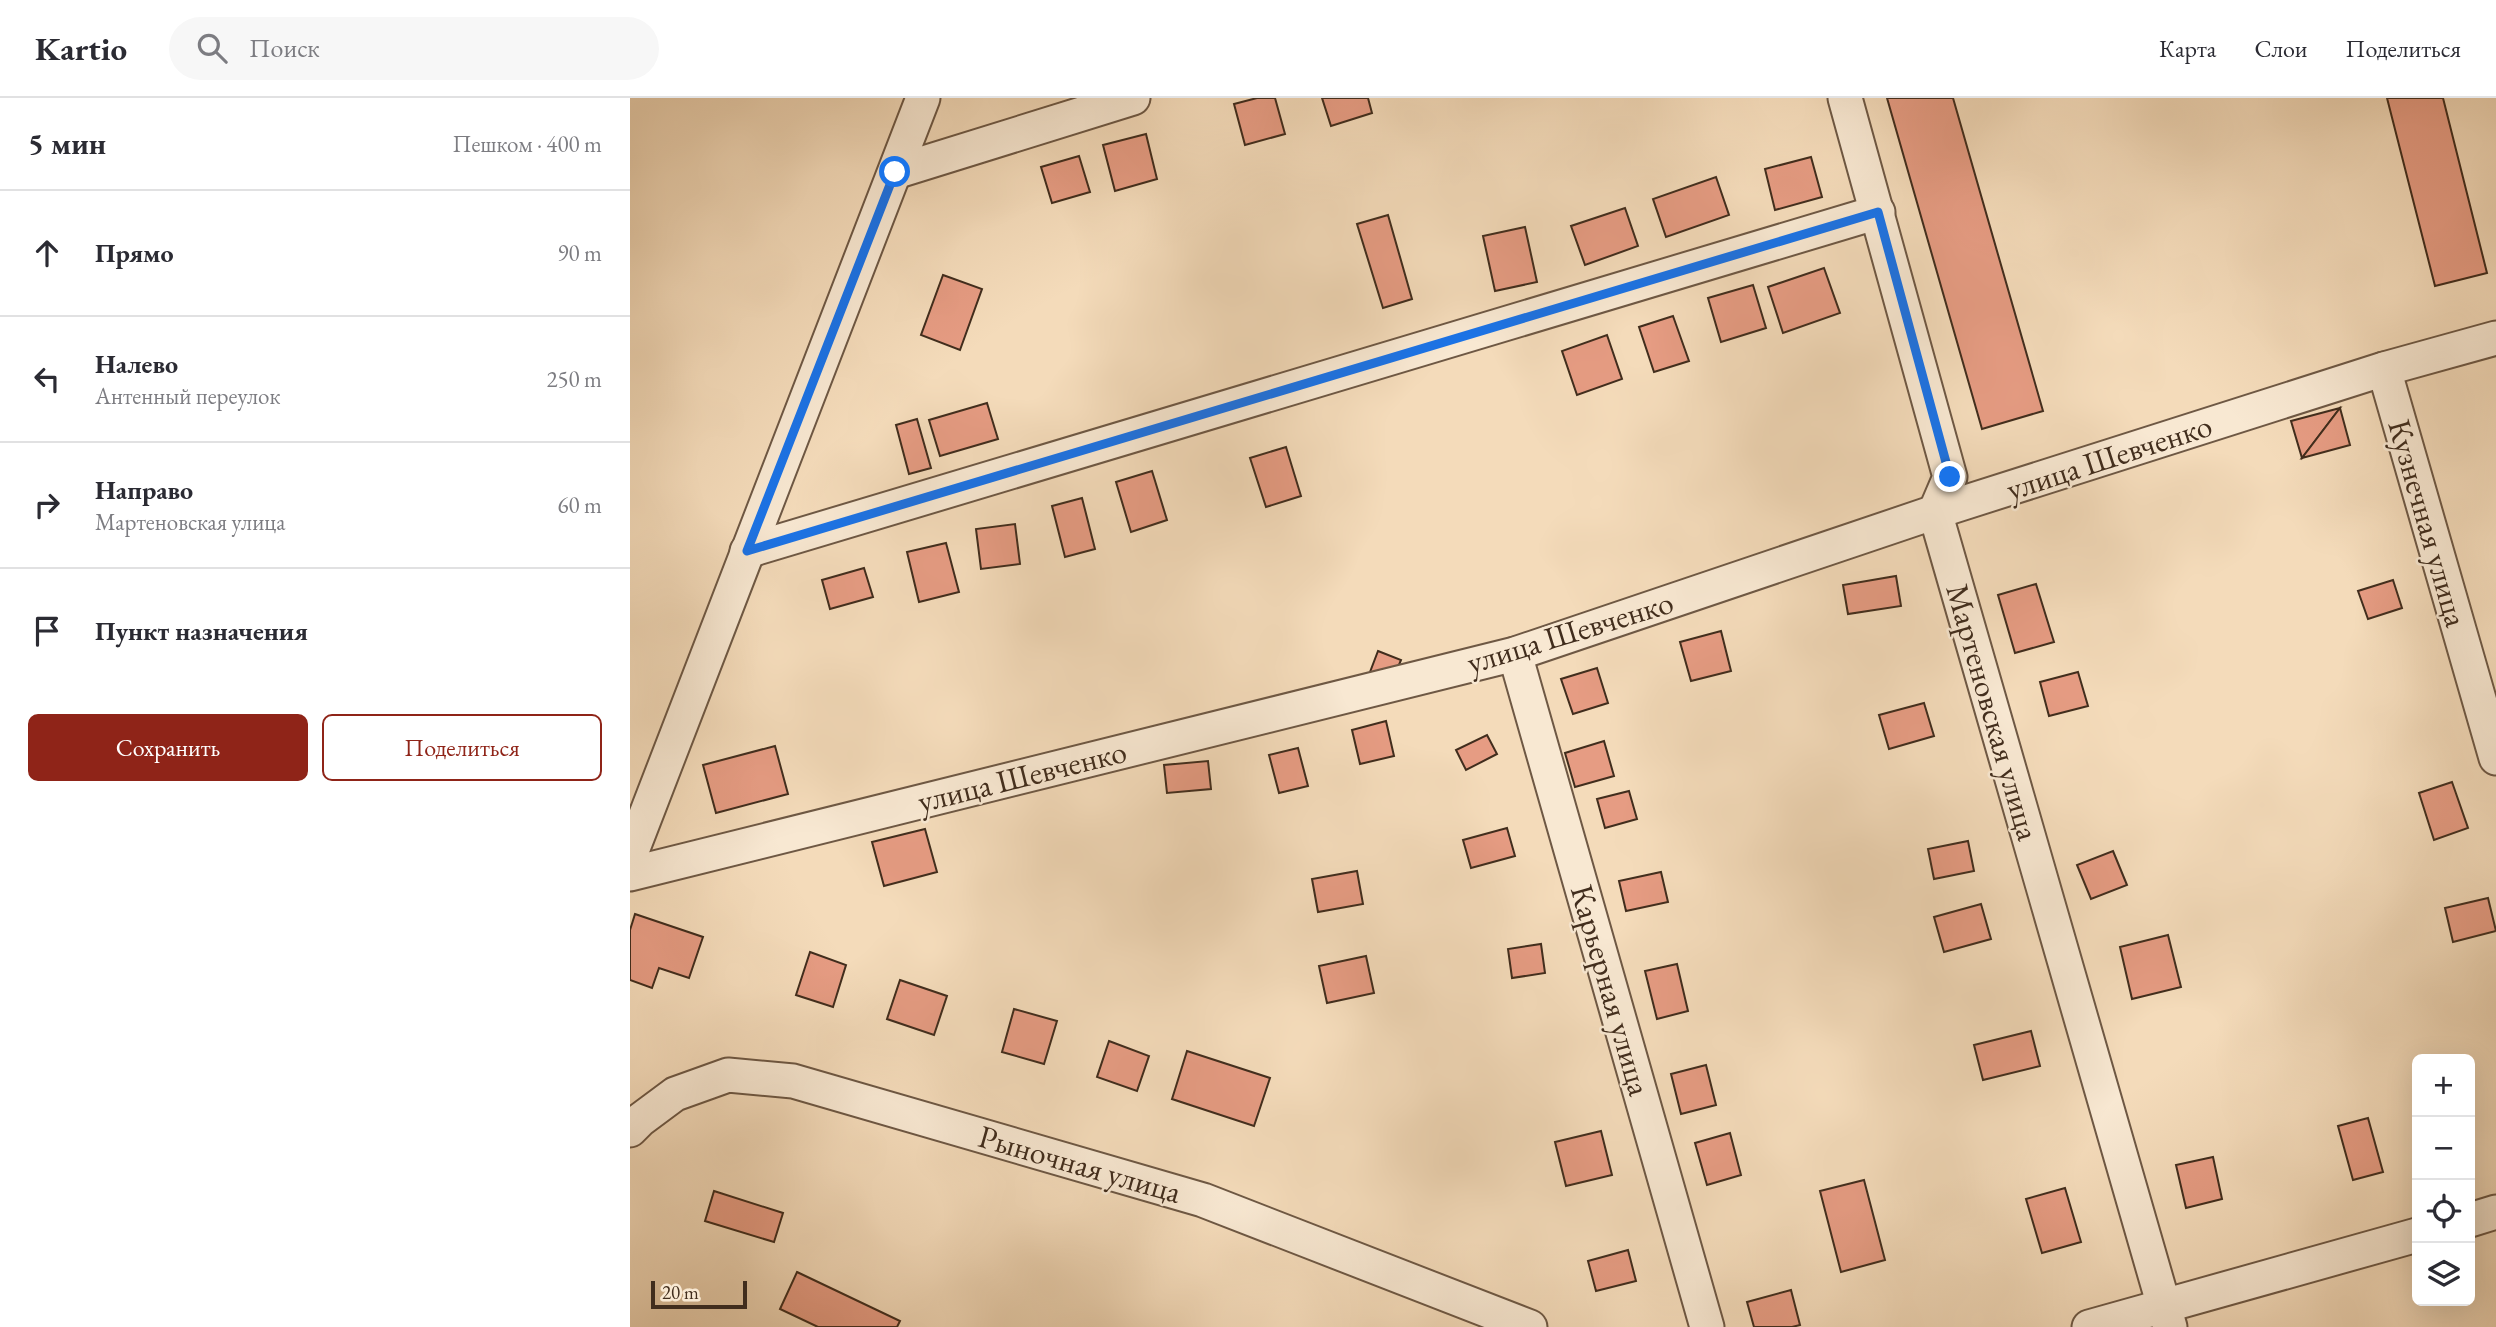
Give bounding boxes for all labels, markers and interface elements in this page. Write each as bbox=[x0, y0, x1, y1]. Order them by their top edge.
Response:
search box bbox=[169, 17, 659, 80]
text: Kartio bbox=[35, 27, 127, 70]
icon: search bbox=[193, 29, 231, 67]
text: Поиск bbox=[249, 31, 320, 65]
text: Карта bbox=[2159, 33, 2216, 64]
text: Слои bbox=[2254, 33, 2308, 64]
text: Поделиться bbox=[2346, 33, 2461, 64]
text: 5 мин bbox=[28, 124, 106, 163]
text: Пешком · 400 m bbox=[453, 129, 602, 159]
route start bbox=[879, 156, 910, 187]
icon: ahead bbox=[28, 234, 66, 272]
text: Прямо bbox=[95, 236, 174, 270]
text: 90 m bbox=[557, 238, 602, 268]
text: Налево bbox=[95, 347, 178, 381]
icon: left bbox=[28, 360, 66, 398]
text: 250 m bbox=[546, 364, 602, 394]
text: Антенный переулок bbox=[95, 381, 280, 411]
street label: улица Шевченко bbox=[2001, 404, 2217, 510]
street label: Кузнечная улица bbox=[2378, 414, 2478, 632]
route end bbox=[1934, 461, 1965, 492]
text: Направо bbox=[95, 473, 193, 507]
icon: right bbox=[28, 486, 66, 524]
text: 60 m bbox=[557, 490, 602, 520]
text: Мартеновская улица bbox=[95, 507, 285, 537]
street label: Мартеновская улица bbox=[1936, 579, 2050, 845]
street label: улица Шевченко bbox=[1462, 581, 1678, 683]
icon: arrive bbox=[28, 612, 66, 650]
text: Пункт назначения bbox=[95, 614, 308, 648]
button: Сохранить bbox=[28, 714, 308, 781]
button: Поделиться bbox=[322, 714, 602, 781]
street label: улица Шевченко bbox=[913, 730, 1131, 822]
street label: Карьерная улица bbox=[1561, 880, 1661, 1100]
map controls bbox=[2412, 1054, 2475, 1306]
button: + bbox=[2412, 1054, 2475, 1117]
street label: Рыночная улица bbox=[974, 1115, 1186, 1213]
button: − bbox=[2412, 1117, 2475, 1180]
button: locate bbox=[2412, 1180, 2475, 1243]
button: layers bbox=[2412, 1243, 2475, 1306]
scale bar bbox=[651, 1278, 747, 1310]
text: 20 m bbox=[662, 1280, 699, 1305]

